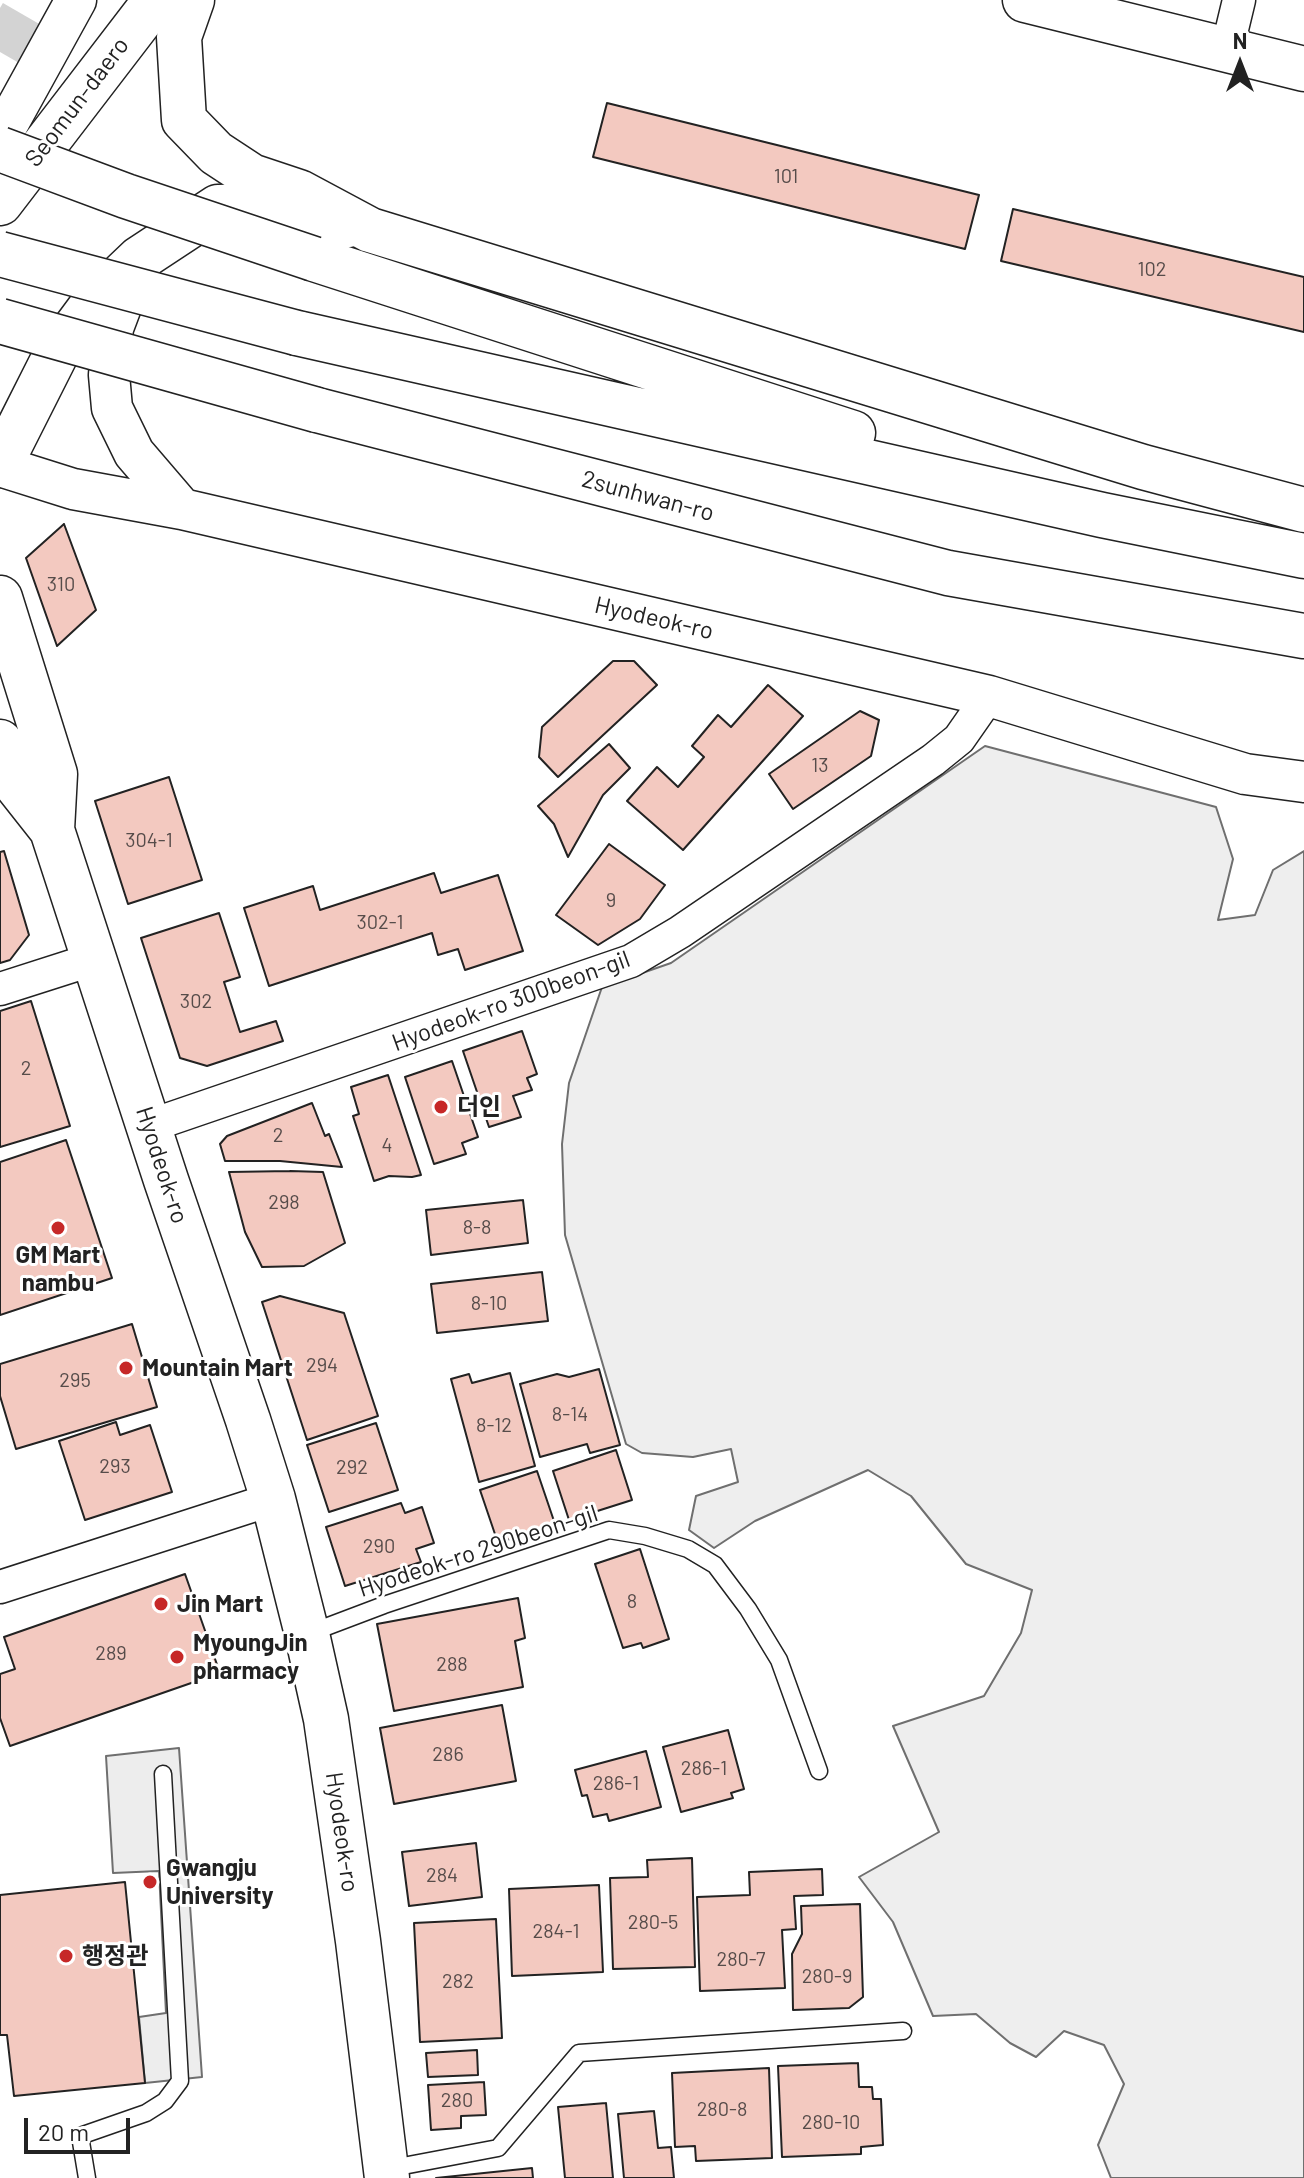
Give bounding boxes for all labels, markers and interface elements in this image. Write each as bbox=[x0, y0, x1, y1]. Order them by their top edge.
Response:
north arrow bbox=[1200, 24, 1280, 104]
text: N bbox=[1233, 27, 1247, 53]
street label: Seomun-daero bbox=[19, 32, 135, 172]
house number: 101 bbox=[774, 164, 798, 188]
house number: 102 bbox=[1137, 257, 1167, 281]
street label: 2sunhwan-ro bbox=[579, 464, 717, 528]
house number: 310 bbox=[47, 572, 75, 596]
street label: Hyodeok-ro bbox=[592, 590, 716, 646]
house number: 13 bbox=[811, 753, 829, 777]
house number: 304-1 bbox=[125, 828, 173, 852]
house number: 9 bbox=[606, 888, 616, 912]
house number: 302-1 bbox=[356, 910, 404, 934]
street label: Hyodeok-ro 300beon-gil bbox=[388, 945, 634, 1057]
house number: 302 bbox=[180, 989, 212, 1013]
house number: 2 bbox=[21, 1056, 31, 1080]
place label: 더인 bbox=[457, 1093, 501, 1121]
marker: 더인 bbox=[432, 1098, 450, 1116]
street label: Hyodeok-ro bbox=[130, 1103, 194, 1227]
house number: 2 bbox=[273, 1123, 283, 1147]
house number: 4 bbox=[381, 1133, 393, 1157]
house number: 298 bbox=[268, 1190, 300, 1214]
house number: 8-8 bbox=[463, 1215, 491, 1239]
marker: GM Mart nambu bbox=[49, 1219, 67, 1237]
place label: GM Mart nambu bbox=[16, 1241, 100, 1297]
house number: 8-10 bbox=[471, 1291, 507, 1315]
house number: 294 bbox=[306, 1353, 338, 1377]
place label: Mountain Mart bbox=[142, 1354, 293, 1382]
marker: Mountain Mart bbox=[117, 1359, 135, 1377]
house number: 295 bbox=[59, 1368, 91, 1392]
house number: 8-14 bbox=[552, 1402, 588, 1426]
house number: 8-12 bbox=[476, 1413, 512, 1437]
house number: 293 bbox=[99, 1454, 131, 1478]
house number: 292 bbox=[336, 1455, 368, 1479]
street label: Hyodeok-ro 290beon-gil bbox=[354, 1499, 602, 1603]
house number: 290 bbox=[363, 1534, 395, 1558]
house number: 8 bbox=[627, 1589, 637, 1613]
place label: Jin Mart bbox=[177, 1590, 263, 1618]
marker: Jin Mart bbox=[152, 1595, 170, 1613]
place label: MyoungJin pharmacy bbox=[193, 1629, 308, 1685]
house number: 289 bbox=[95, 1641, 127, 1665]
marker: MyoungJin pharmacy bbox=[168, 1648, 186, 1666]
house number: 288 bbox=[436, 1652, 468, 1676]
house number: 286 bbox=[432, 1742, 464, 1766]
house number: 286-1 bbox=[681, 1756, 727, 1780]
street label: Hyodeok-ro bbox=[319, 1770, 365, 1894]
house number: 286-1 bbox=[593, 1771, 639, 1795]
place label: Gwangju University bbox=[166, 1854, 274, 1910]
house number: 284 bbox=[426, 1863, 458, 1887]
marker: Gwangju University bbox=[141, 1873, 159, 1891]
house number: 280-5 bbox=[628, 1910, 678, 1934]
house number: 284-1 bbox=[532, 1919, 580, 1943]
place label: 행정관 bbox=[82, 1942, 148, 1970]
marker: 행정관 bbox=[57, 1947, 75, 1965]
house number: 280-7 bbox=[716, 1947, 766, 1971]
house number: 280-9 bbox=[802, 1964, 852, 1988]
house number: 282 bbox=[442, 1969, 474, 1993]
house number: 280 bbox=[441, 2088, 473, 2112]
house number: 280-8 bbox=[697, 2097, 747, 2121]
scale bar bbox=[28, 2102, 134, 2152]
house number: 280-10 bbox=[802, 2110, 860, 2134]
text: 20 m bbox=[38, 2117, 89, 2146]

